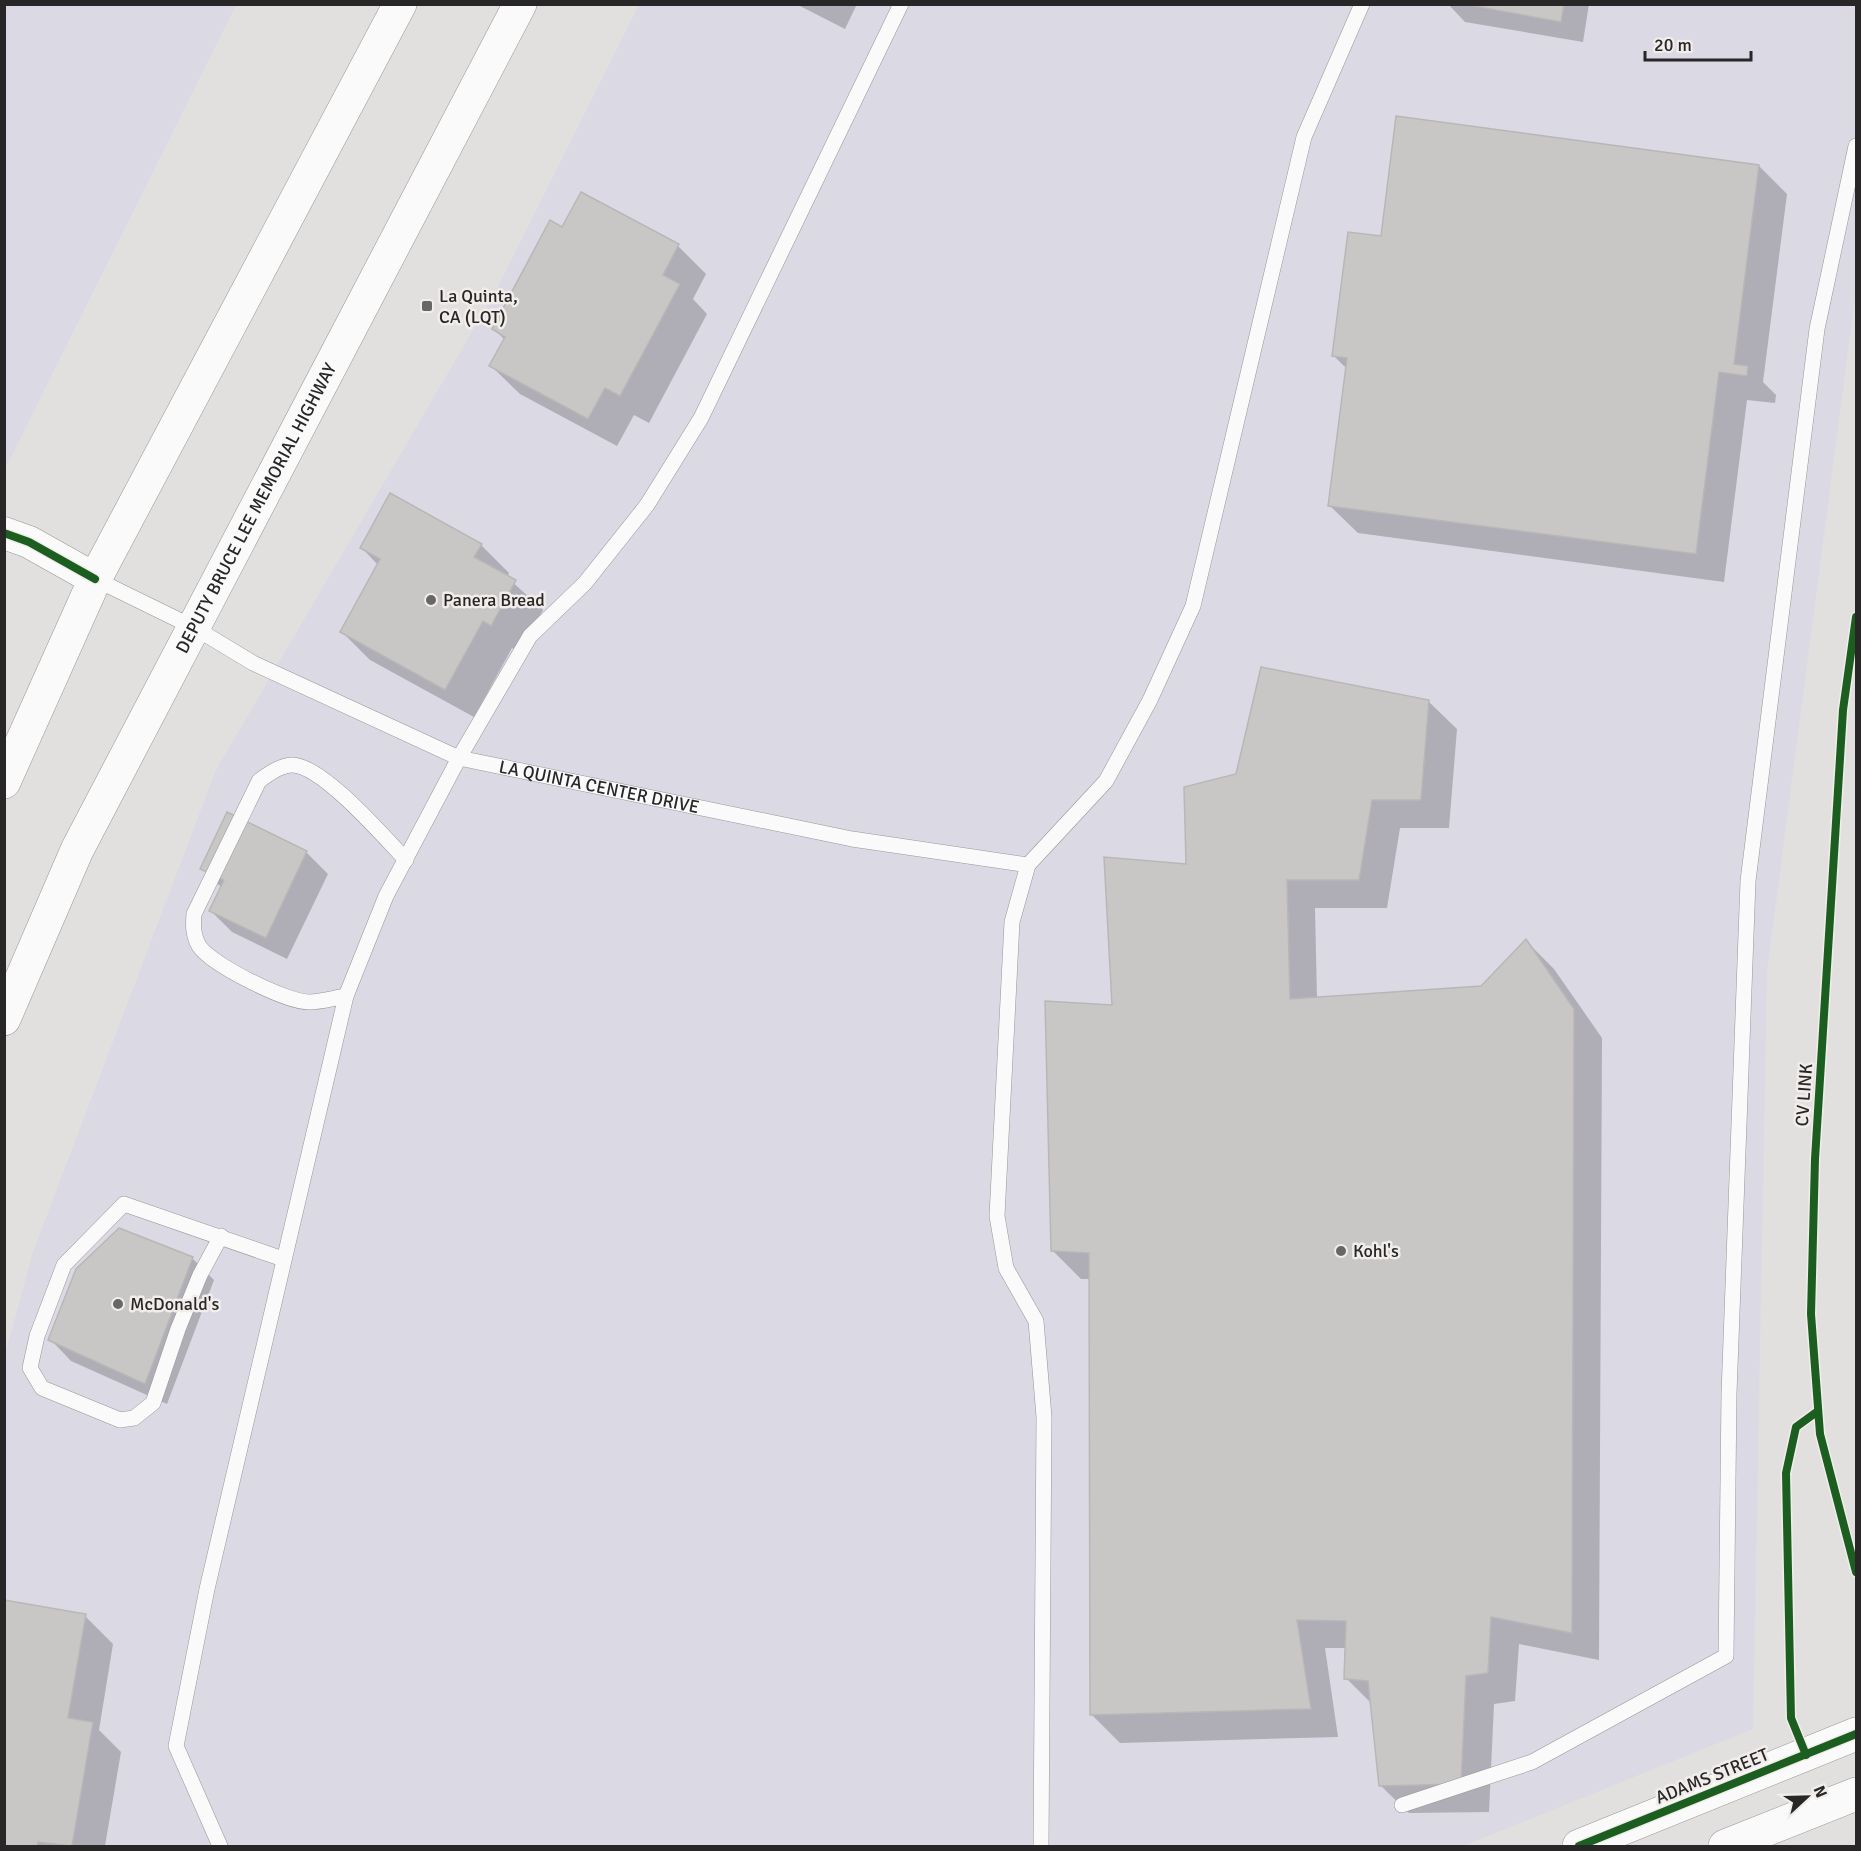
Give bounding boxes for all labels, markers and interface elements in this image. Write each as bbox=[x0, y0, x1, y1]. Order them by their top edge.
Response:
scale bar bbox=[1645, 24, 1752, 62]
text: 20 m bbox=[1654, 34, 1692, 56]
place label: La Quinta, CA (LQT) bbox=[439, 285, 518, 328]
marker: La Quinta, CA (LQT) bbox=[420, 299, 434, 313]
street label: DEPUTY BRUCE LEE MEMORIAL HIGHWAY bbox=[171, 359, 341, 657]
place label: Panera Bread bbox=[443, 589, 545, 611]
marker: Panera Bread bbox=[424, 593, 438, 607]
street label: LA QUINTA CENTER DRIVE bbox=[497, 756, 701, 818]
street label: CV LINK bbox=[1791, 1063, 1817, 1127]
place label: Kohl's bbox=[1353, 1240, 1399, 1262]
marker: Kohl's bbox=[1334, 1244, 1348, 1258]
place label: McDonald's bbox=[130, 1293, 219, 1315]
marker: McDonald's bbox=[111, 1297, 125, 1311]
street label: ADAMS STREET bbox=[1652, 1743, 1772, 1809]
north arrow bbox=[1777, 1767, 1837, 1827]
text: N bbox=[1809, 1783, 1831, 1801]

